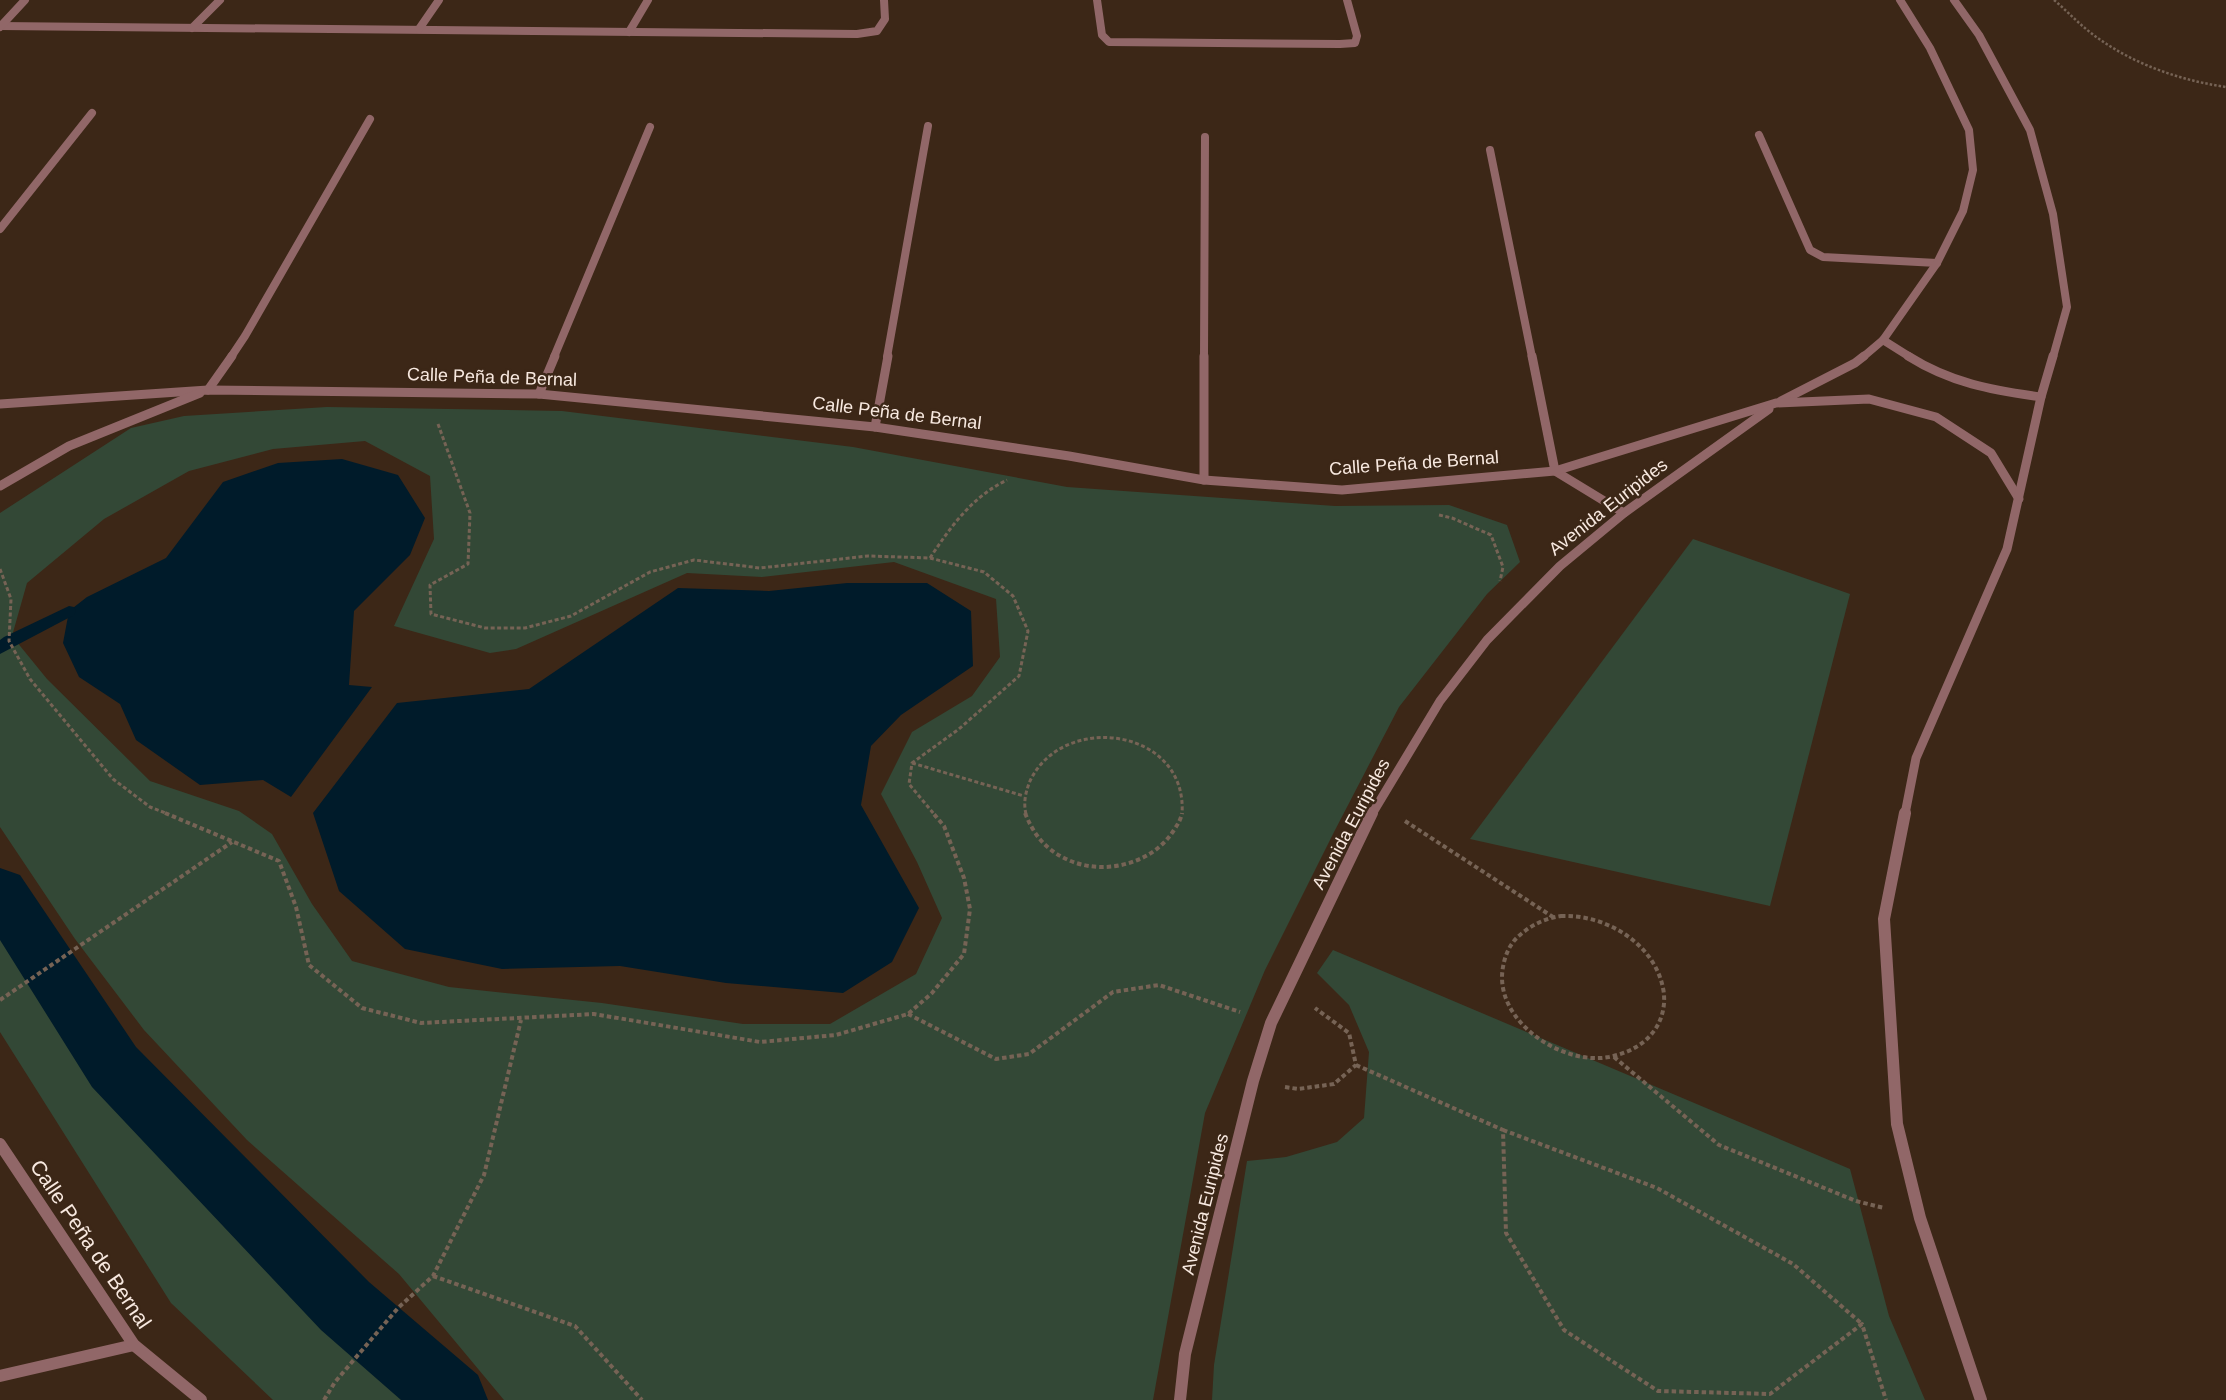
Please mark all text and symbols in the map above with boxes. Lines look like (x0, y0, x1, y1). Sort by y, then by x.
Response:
street label: Calle Peña de Bernal (407, 364, 577, 390)
street label: Calle Peña de Bernal (811, 393, 983, 433)
street label: Calle Peña de Bernal (1328, 447, 1500, 479)
street label: Avenida Euripides (1545, 455, 1671, 559)
street label: Avenida Euripides (1308, 755, 1394, 893)
street label: Avenida Euripides (1178, 1131, 1232, 1277)
street label: Calle Peña de Bernal (26, 1155, 156, 1333)

